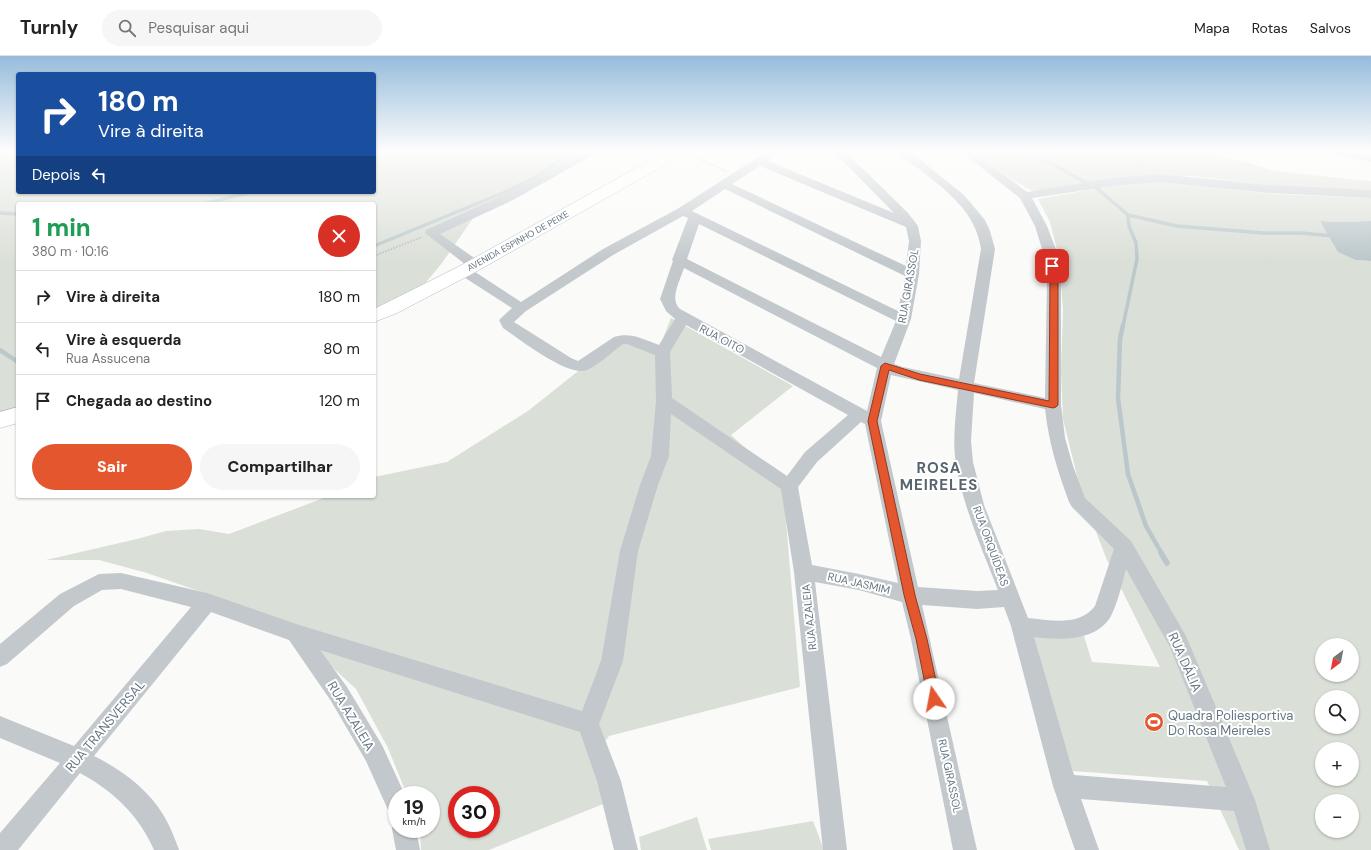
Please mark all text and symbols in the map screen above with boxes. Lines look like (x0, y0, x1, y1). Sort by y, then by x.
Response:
search box (102, 10, 382, 46)
text: Turnly (20, 15, 78, 40)
icon: search (116, 17, 138, 39)
text: Pesquisar aqui (148, 18, 249, 38)
text: Mapa (1194, 19, 1230, 37)
text: Rotas (1252, 19, 1288, 37)
text: Salvos (1310, 19, 1351, 37)
text: 180 m (98, 83, 179, 120)
icon: right (32, 88, 84, 140)
text: Vire à direita (98, 119, 204, 143)
icon: left (88, 164, 110, 186)
text: Depois (32, 165, 80, 185)
street label: AVENIDA ESPINHO DE PEIXE (465, 208, 571, 274)
text: 1 min (32, 212, 91, 243)
button: close (318, 215, 360, 257)
text: 380 m · 10:16 (32, 243, 109, 260)
street label: RUA GIRASSOL (895, 247, 921, 324)
pin (1035, 249, 1069, 283)
icon: arrive (1041, 255, 1063, 277)
icon: right (32, 286, 54, 308)
text: Vire à direita (66, 287, 160, 307)
text: 180 m (319, 287, 360, 307)
street label: RUA OITO (697, 321, 747, 357)
text: Vire à esquerda (66, 330, 181, 350)
icon: left (32, 338, 54, 360)
text: 80 m (323, 339, 360, 359)
text: Rua Assucena (66, 350, 150, 367)
icon: arrive (32, 390, 54, 412)
text: Chegada ao destino (66, 391, 212, 411)
text: 120 m (319, 391, 360, 411)
button: Sair (32, 444, 192, 490)
button: Compartilhar (200, 444, 360, 490)
district label: ROSA MEIRELES (900, 458, 978, 495)
street label: RUA ORQUÍDEAS (970, 504, 1012, 588)
street label: RUA JASMIM (826, 569, 892, 597)
street label: RUA AZALEIA (799, 583, 819, 651)
street label: RUA DÁLIA (1164, 629, 1207, 695)
north arrow (1315, 638, 1359, 682)
map controls (1315, 638, 1359, 838)
street label: RUA TRANSVERSAL (62, 677, 148, 775)
street label: RUA AZALEIA (324, 678, 379, 754)
position arrow (913, 678, 955, 720)
button: search (1315, 690, 1359, 734)
place label: Quadra Poliesportiva Do Rosa Meireles (1168, 707, 1293, 739)
sports icon: Quadra Poliesportiva Do Rosa Meireles (1143, 711, 1165, 733)
street label: RUA GIRASSOL (935, 738, 965, 815)
button: + (1315, 742, 1359, 786)
speed limit sign: 30 (448, 786, 500, 838)
text: 19 (404, 794, 424, 820)
button: − (1315, 794, 1359, 838)
text: km/h (402, 815, 426, 828)

